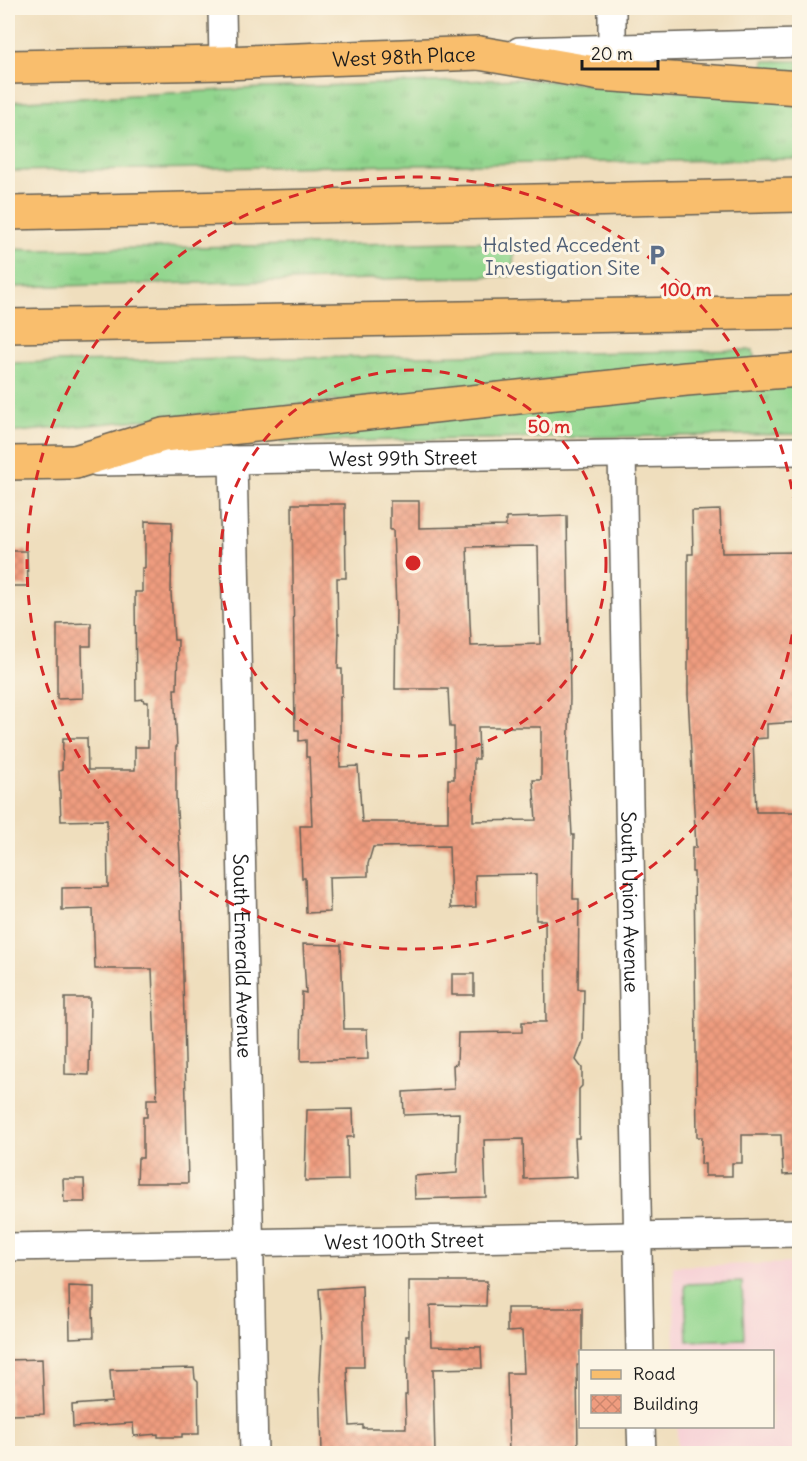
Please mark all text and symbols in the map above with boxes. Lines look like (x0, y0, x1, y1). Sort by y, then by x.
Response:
scale bar (582, 33, 658, 71)
street label: West 98th Place (332, 41, 476, 71)
text: 20 m (591, 42, 633, 65)
place label: Halsted Accedent Investigation Site (483, 232, 640, 280)
parking icon: Halsted Accedent Investigation Site (645, 243, 669, 267)
text: 100 m (661, 278, 712, 301)
text: 50 m (528, 415, 570, 438)
street label: West 99th Street (329, 444, 478, 471)
centre of rings (403, 553, 423, 573)
street label: South Union Avenue (617, 811, 645, 993)
street label: South Emerald Avenue (229, 853, 258, 1058)
street label: West 100th Street (324, 1226, 484, 1254)
legend (579, 1350, 774, 1428)
text: Road (633, 1362, 676, 1385)
text: Building (633, 1392, 698, 1415)

